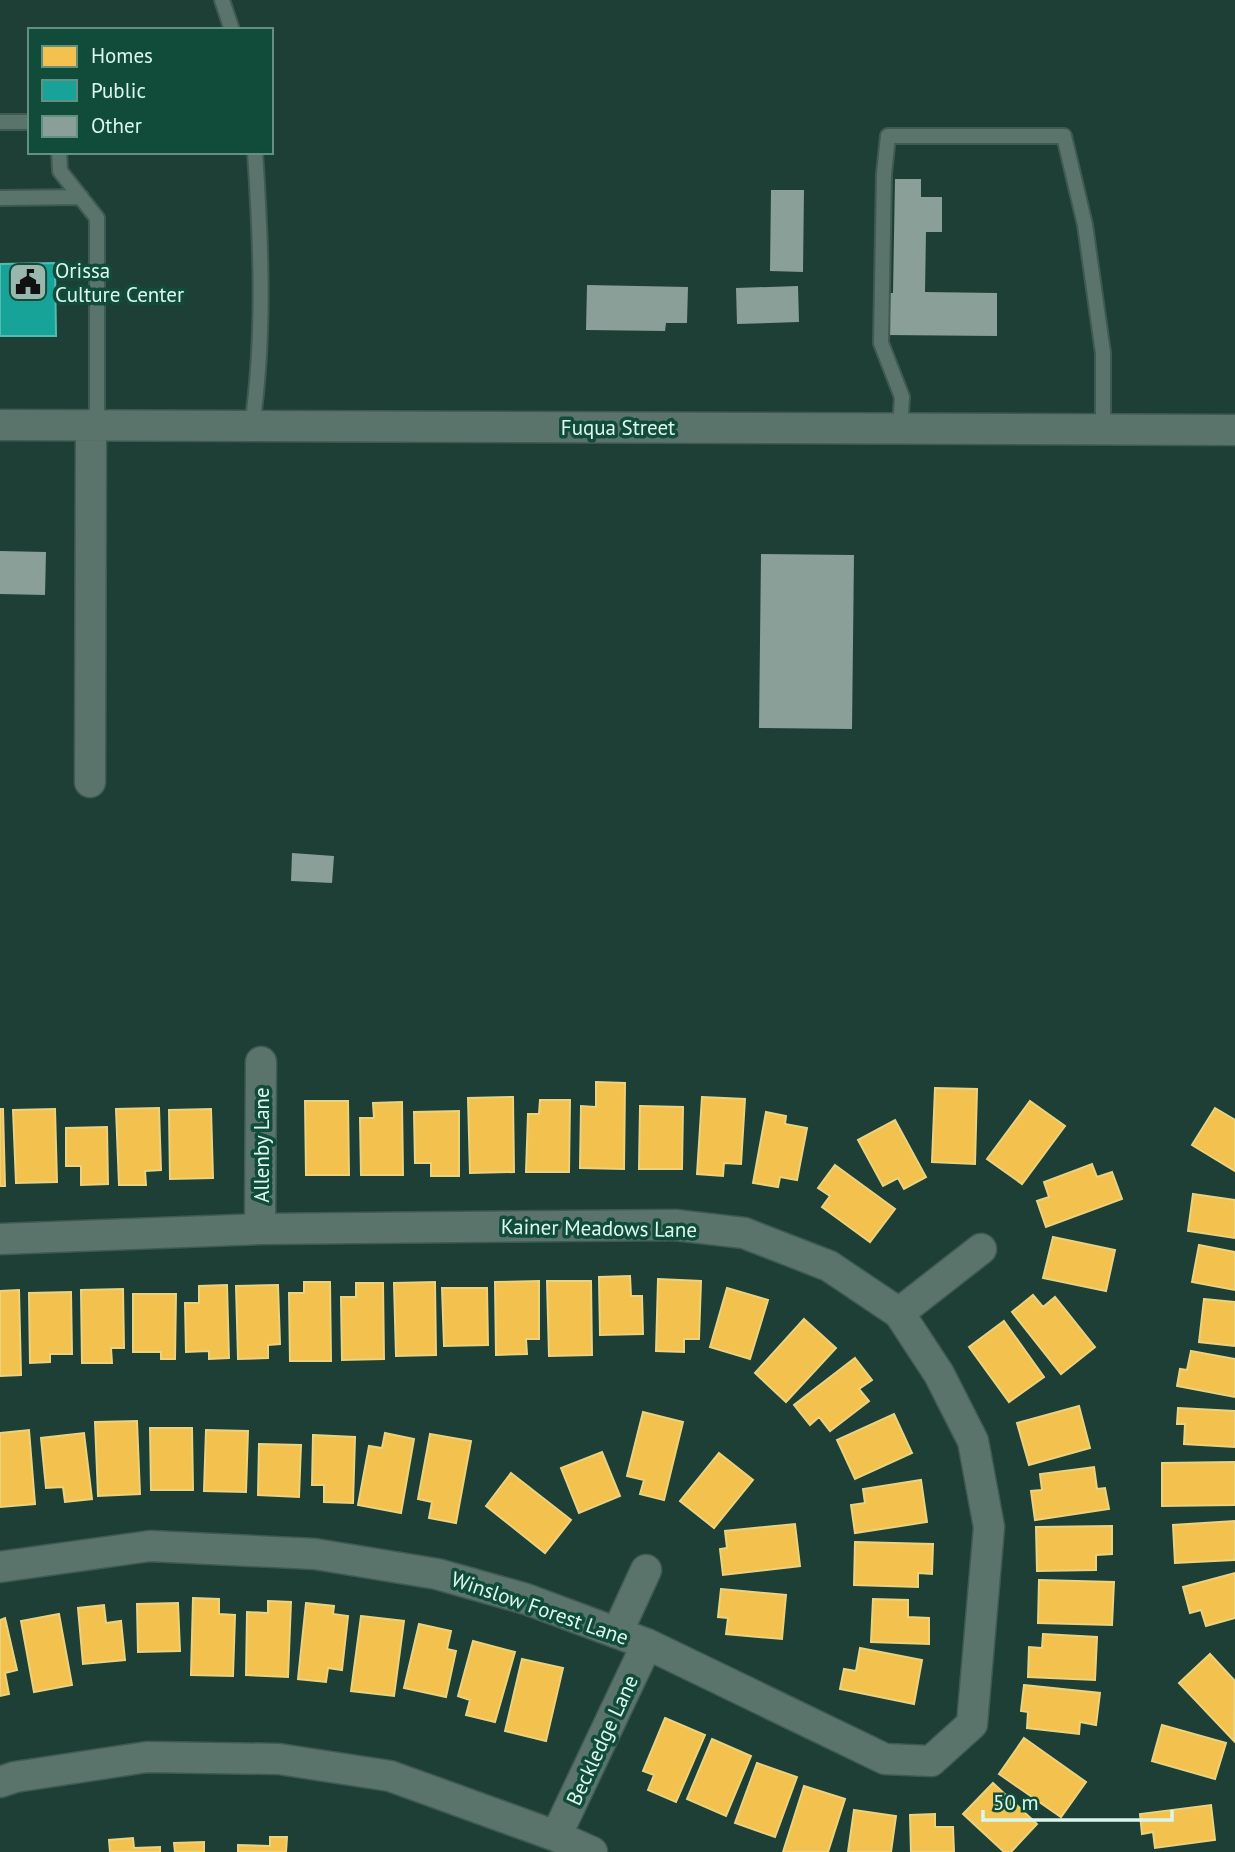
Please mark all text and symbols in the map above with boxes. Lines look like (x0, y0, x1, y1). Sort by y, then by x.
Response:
legend (28, 28, 273, 154)
text: Homes (91, 42, 153, 69)
text: Public (91, 77, 146, 104)
text: Other (91, 112, 142, 139)
place label: Orissa Culture Center (55, 257, 184, 308)
public building icon: Orissa Culture Center (7, 261, 49, 303)
street label: Fuqua Street (561, 414, 675, 441)
street label: Allenby Lane (248, 1087, 275, 1203)
street label: Kainer Meadows Lane (501, 1213, 697, 1243)
street label: Winslow Forest Lane (448, 1565, 632, 1651)
street label: Beckledge Lane (560, 1670, 644, 1810)
scale bar (983, 1778, 1172, 1822)
text: 50 m (993, 1789, 1039, 1816)

